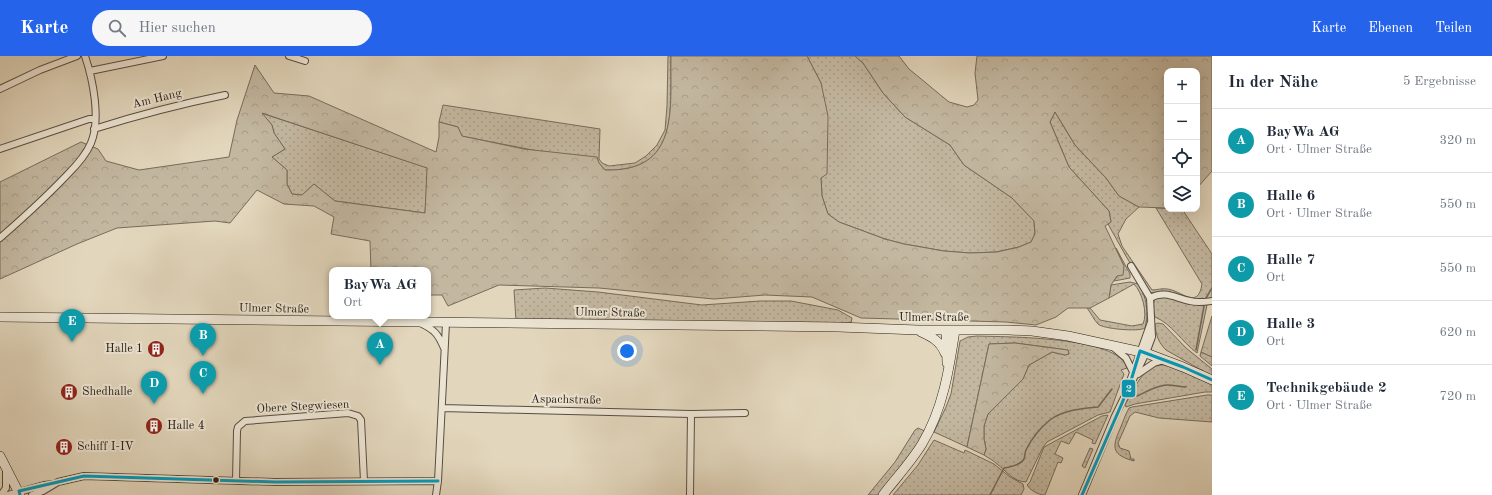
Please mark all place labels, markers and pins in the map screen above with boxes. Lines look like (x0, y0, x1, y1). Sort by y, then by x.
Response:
pin: E (59, 309, 85, 342)
pin: B (190, 323, 216, 356)
pin: A (367, 332, 393, 365)
building icon: Halle 1 (146, 339, 166, 359)
place label: Halle 1 (105, 343, 143, 355)
pin: C (190, 361, 216, 394)
pin: D (141, 371, 167, 404)
building icon: Shedhalle (59, 382, 79, 402)
place label: Shedhalle (82, 386, 133, 398)
building icon: Halle 4 (144, 416, 164, 436)
place label: Halle 4 (167, 420, 205, 432)
building icon: Schiff I-IV (54, 437, 74, 457)
place label: Schiff I-IV (77, 441, 134, 453)
unlabelled marker (211, 475, 221, 485)

